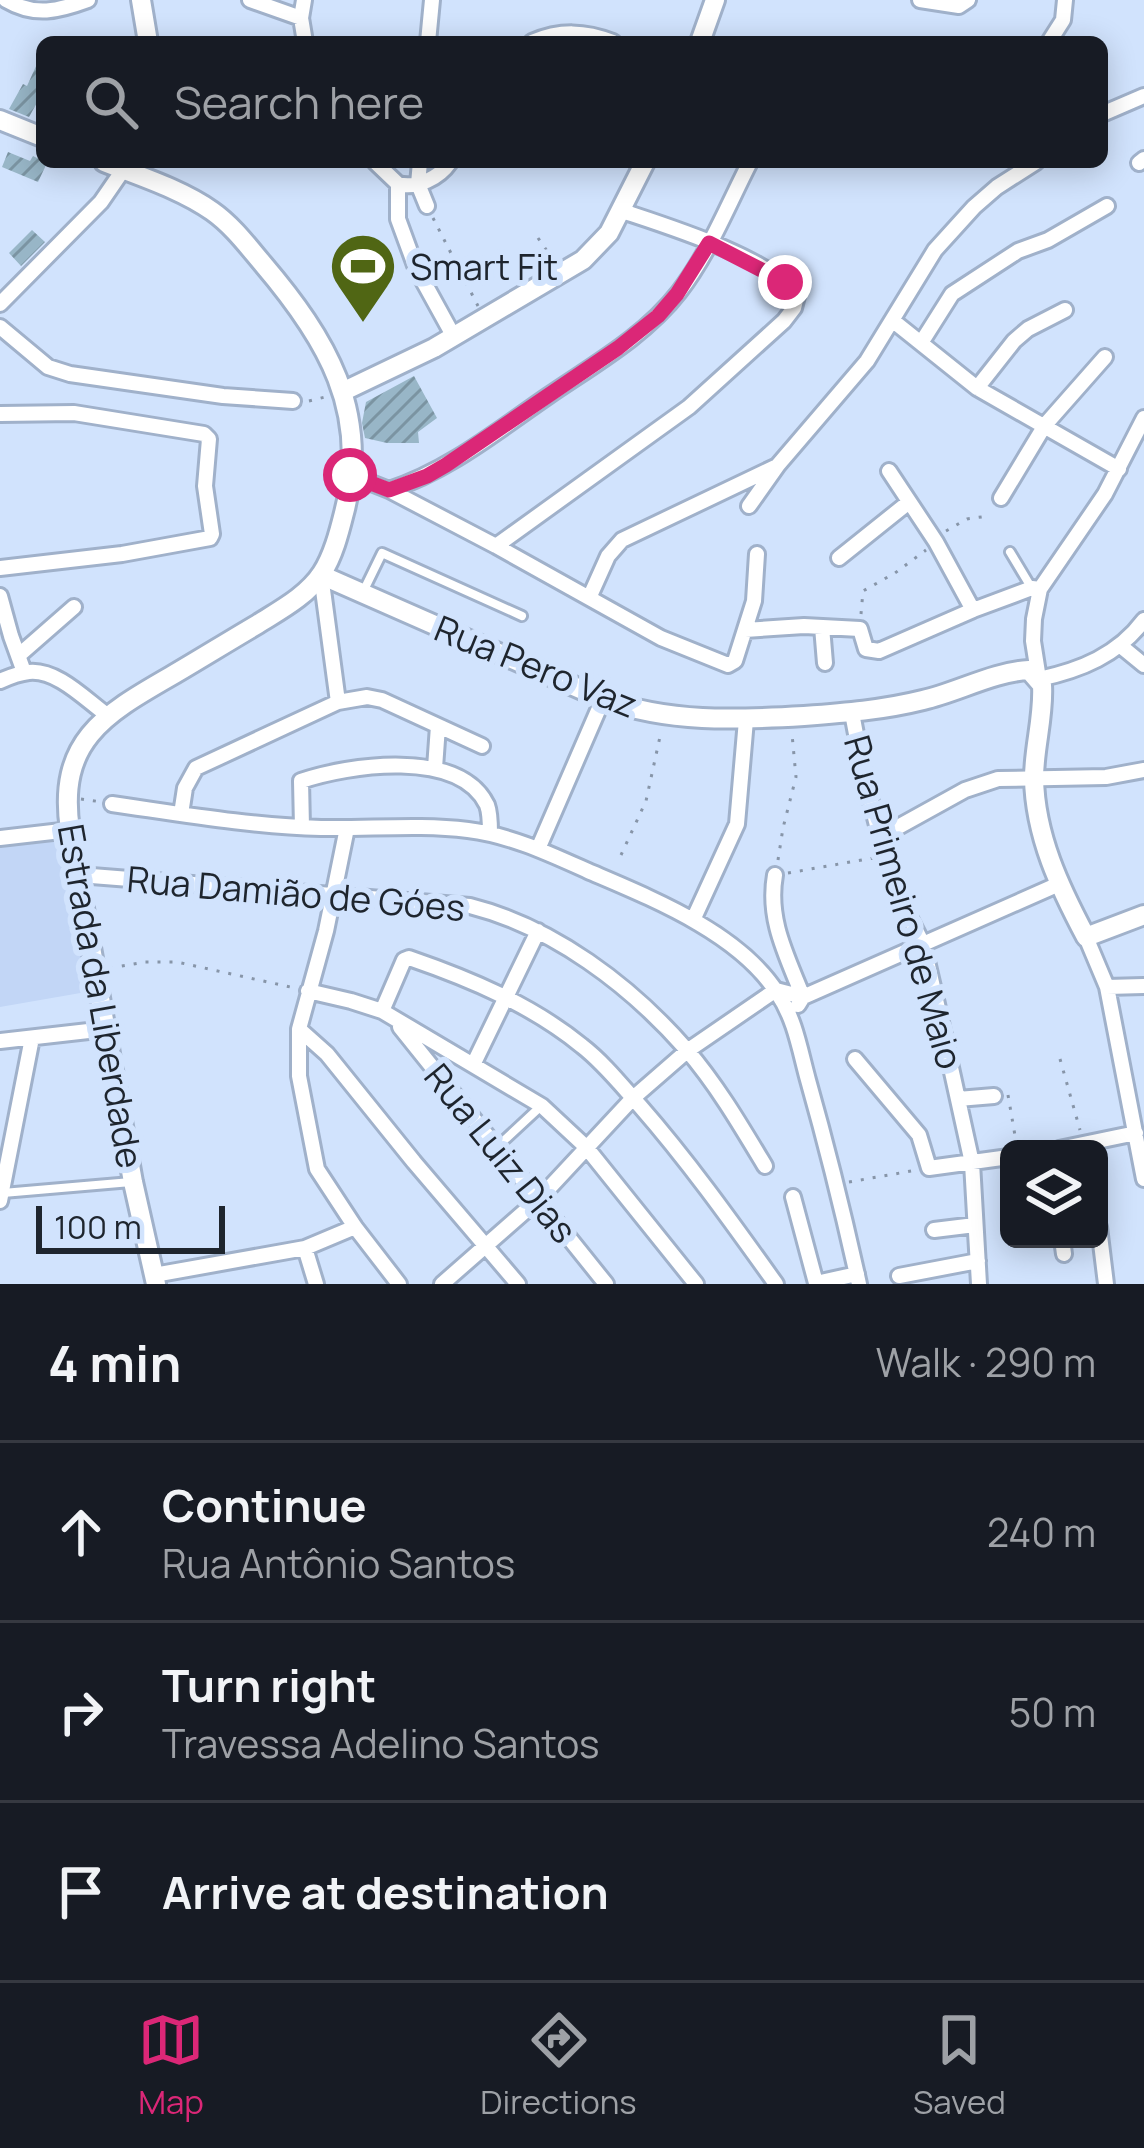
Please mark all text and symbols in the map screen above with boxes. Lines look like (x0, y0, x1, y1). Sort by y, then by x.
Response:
search box (36, 36, 1108, 168)
icon: search (78, 69, 144, 135)
text: Search here (174, 71, 424, 133)
sports icon: Smart Fit (328, 231, 398, 325)
place label: Smart Fit (410, 242, 558, 291)
route end (758, 255, 812, 309)
route start (323, 448, 377, 502)
street label: Rua Pero Vaz (428, 603, 644, 729)
street label: Rua Primeiro de Maio (833, 729, 975, 1075)
street label: Estrada da Liberdade (47, 820, 155, 1172)
street label: Rua Damião de Góes (125, 854, 467, 932)
street label: Rua Luiz Dias (414, 1053, 588, 1253)
map controls (1000, 1140, 1108, 1248)
button: layers (1000, 1140, 1108, 1248)
scale bar (36, 1200, 225, 1253)
text: 100 m (54, 1204, 142, 1249)
text: 4 min (48, 1328, 181, 1397)
text: Walk · 290 m (876, 1335, 1096, 1389)
text: Continue (162, 1474, 367, 1536)
icon: ahead (48, 1499, 114, 1565)
text: 240 m (987, 1505, 1096, 1559)
text: Rua Antônio Santos (162, 1536, 515, 1590)
text: Turn right (162, 1654, 376, 1716)
icon: right (48, 1679, 114, 1745)
text: 50 m (1009, 1685, 1096, 1739)
text: Travessa Adelino Santos (162, 1716, 600, 1770)
icon: arrive (48, 1859, 114, 1925)
text: Arrive at destination (162, 1861, 609, 1923)
tab: Map (138, 2007, 204, 2124)
tab: Directions (480, 2007, 637, 2124)
tab: Saved (913, 2007, 1006, 2124)

